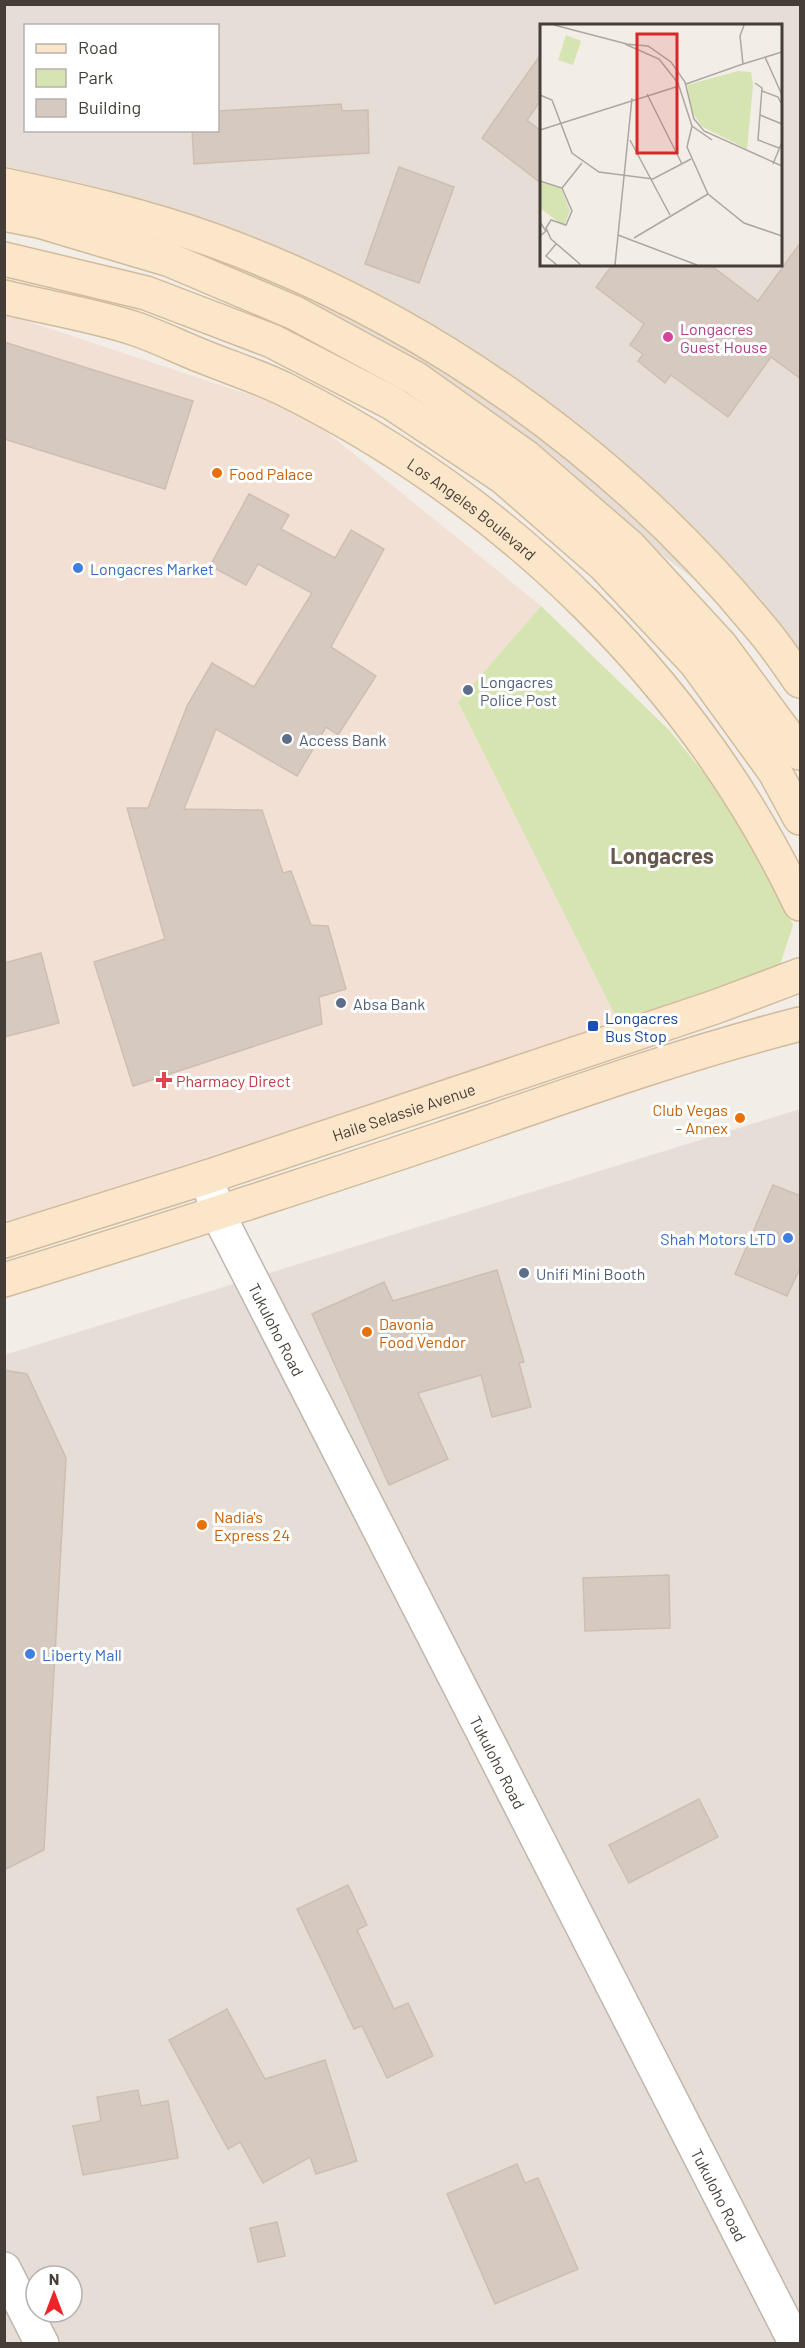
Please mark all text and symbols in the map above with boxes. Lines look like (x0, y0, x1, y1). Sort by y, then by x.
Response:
legend (24, 24, 219, 132)
inset map (540, 24, 781, 266)
text: Road (78, 36, 118, 58)
text: Park (78, 66, 113, 88)
text: Building (78, 96, 141, 118)
place label: Longacres Guest House (680, 319, 767, 356)
marker: Longacres Guest House (661, 330, 675, 344)
street label: Los Angeles Boulevard (404, 453, 540, 563)
place label: Food Palace (229, 464, 313, 483)
marker: Food Palace (210, 466, 224, 480)
place label: Longacres Market (90, 559, 214, 578)
marker: Longacres Market (71, 561, 85, 575)
place label: Longacres Police Post (480, 672, 557, 709)
marker: Longacres Police Post (461, 683, 475, 697)
place label: Access Bank (299, 730, 387, 749)
marker: Access Bank (280, 732, 294, 746)
district label: Longacres (610, 842, 714, 868)
place label: Absa Bank (353, 994, 425, 1013)
marker: Absa Bank (334, 996, 348, 1010)
place label: Longacres Bus Stop (605, 1008, 678, 1045)
marker: Longacres Bus Stop (586, 1019, 600, 1033)
place label: Pharmacy Direct (176, 1071, 291, 1090)
marker: Pharmacy Direct (157, 1073, 171, 1087)
street label: Haile Selassie Avenue (329, 1078, 477, 1144)
place label: Club Vegas - Annex (652, 1100, 728, 1137)
marker: Club Vegas - Annex (733, 1111, 747, 1125)
place label: Shah Motors LTD (660, 1229, 776, 1248)
marker: Shah Motors LTD (781, 1231, 795, 1245)
place label: Unifi Mini Booth (536, 1264, 645, 1283)
marker: Unifi Mini Booth (517, 1266, 531, 1280)
street label: Tukuloho Road (245, 1280, 309, 1379)
place label: Davonia Food Vendor (379, 1314, 466, 1351)
marker: Davonia Food Vendor (360, 1325, 374, 1339)
place label: Nadia's Express 24 (214, 1507, 290, 1544)
marker: Nadia's Express 24 (195, 1518, 209, 1532)
place label: Liberty Mall (42, 1645, 122, 1664)
marker: Liberty Mall (23, 1647, 37, 1661)
street label: Tukuloho Road (467, 1712, 530, 1812)
street label: Tukuloho Road (688, 2145, 751, 2244)
north arrow (24, 2264, 84, 2324)
text: N (49, 2269, 59, 2288)

